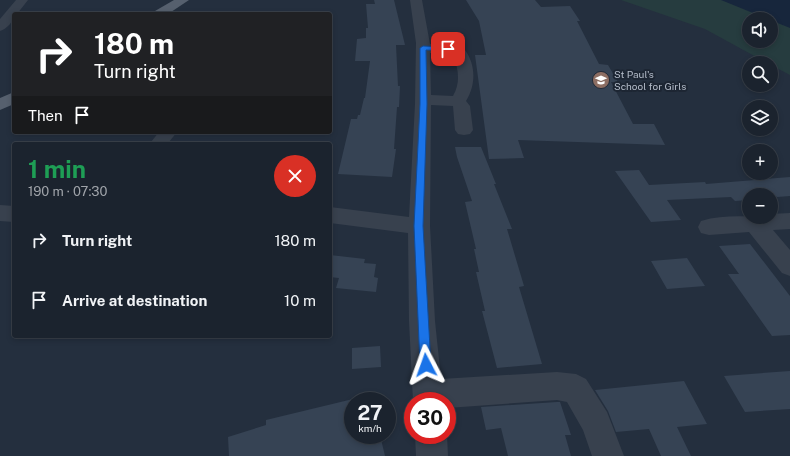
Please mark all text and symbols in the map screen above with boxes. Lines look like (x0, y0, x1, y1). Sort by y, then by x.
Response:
map controls (742, 12, 778, 224)
button: sound (742, 12, 778, 48)
text: 180 m (94, 27, 174, 60)
icon: right (28, 28, 80, 80)
pin (431, 32, 465, 66)
icon: arrive (437, 38, 459, 60)
button: search (742, 56, 778, 92)
text: Turn right (94, 61, 176, 82)
place label: St Paul's School for Girls (614, 68, 686, 92)
school or university icon: St Paul's School for Girls (591, 70, 611, 90)
button: layers (742, 100, 778, 136)
icon: arrive (71, 104, 93, 126)
text: Then (28, 107, 63, 124)
button: + (742, 144, 778, 180)
text: 1 min (28, 155, 86, 183)
button: close (274, 155, 316, 197)
text: 190 m · 07:30 (28, 184, 107, 199)
button: − (742, 188, 778, 224)
icon: right (28, 229, 50, 251)
text: Turn right (62, 232, 132, 249)
text: 180 m (274, 232, 316, 249)
icon: arrive (28, 289, 50, 311)
text: Arrive at destination (62, 292, 207, 309)
text: 10 m (284, 292, 316, 309)
position arrow (405, 344, 447, 386)
speed limit sign: 30 (404, 392, 456, 444)
text: 27 (357, 401, 383, 425)
text: km/h (358, 422, 382, 434)

